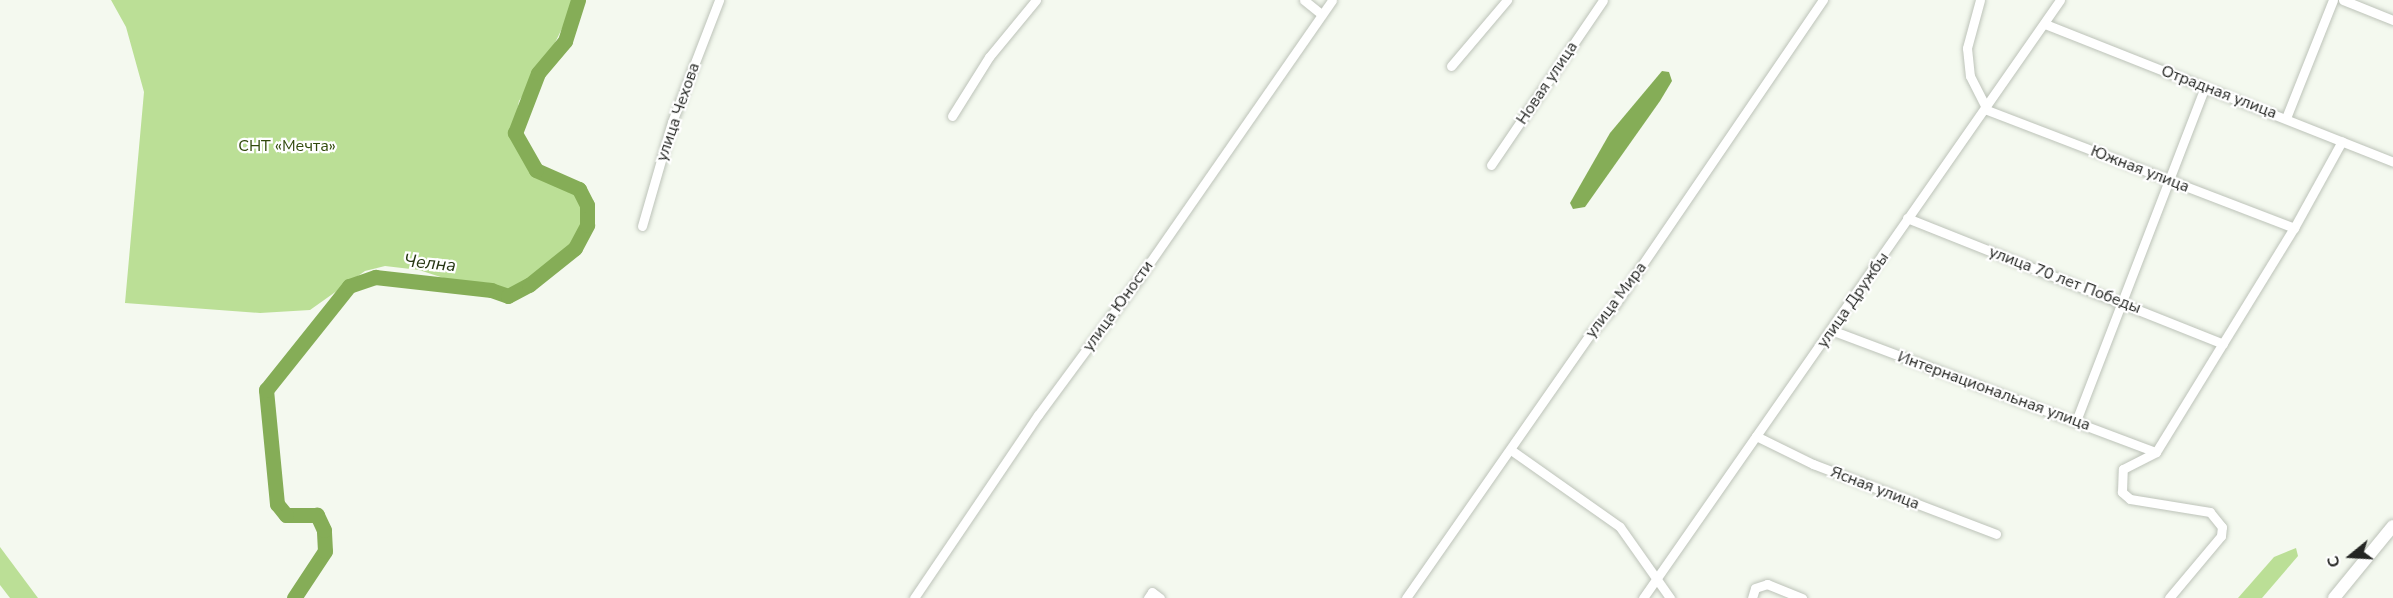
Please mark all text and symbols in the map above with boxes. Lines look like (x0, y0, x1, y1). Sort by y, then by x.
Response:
street label: Новая улица (1512, 38, 1582, 128)
street label: улица Чехова (652, 60, 704, 164)
street label: Отрадная улица (2158, 61, 2280, 123)
park label: СНТ «Мечта» (238, 136, 336, 156)
street label: Южная улица (2088, 141, 2192, 197)
street label: улица 70 лет Победы (1986, 242, 2144, 318)
street label: улица Дружбы (1813, 249, 1893, 351)
water label: Челна (403, 250, 457, 276)
street label: улица Юности (1079, 257, 1157, 355)
street label: улица Мира (1581, 258, 1651, 342)
street label: Интернациональная улица (1895, 347, 2093, 435)
street label: Ясная улица (1828, 462, 1922, 514)
north arrow (2321, 526, 2381, 586)
text: С (2322, 553, 2346, 570)

